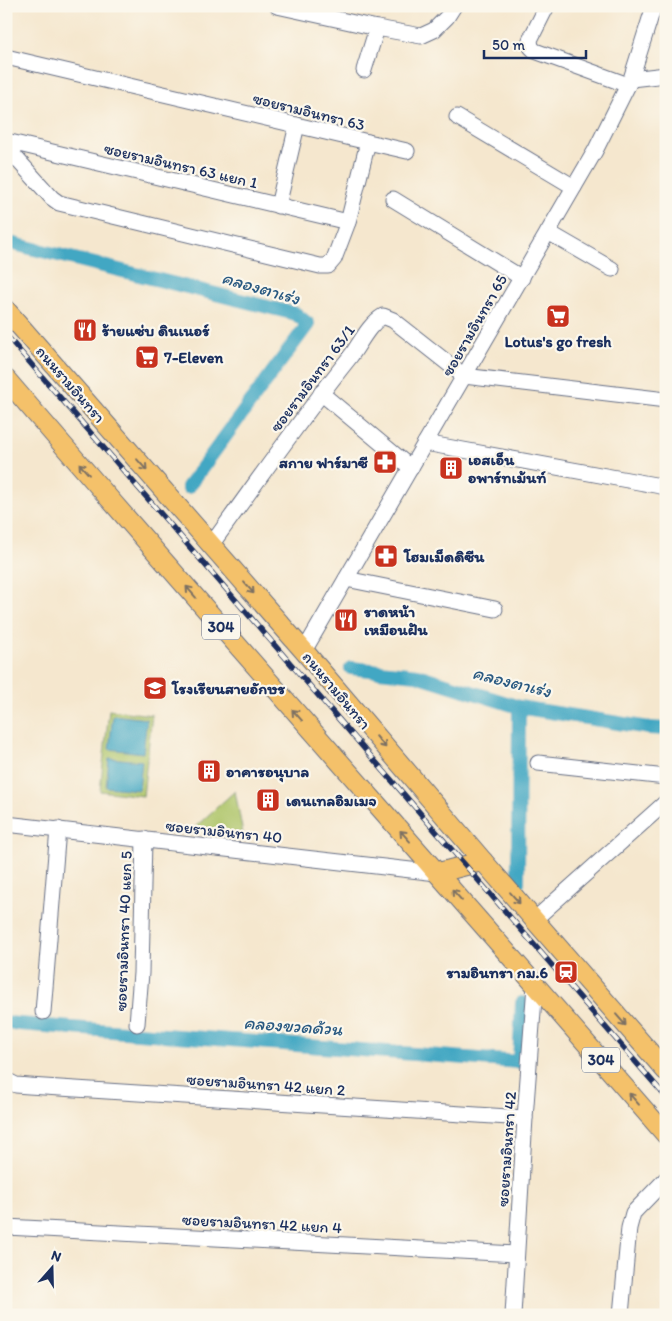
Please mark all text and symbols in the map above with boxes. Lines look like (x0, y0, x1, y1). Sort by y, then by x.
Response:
scale bar (484, 28, 587, 60)
text: 50 m (492, 36, 525, 54)
street label: ซอยรามอินทรา 63 (251, 88, 367, 135)
street label: ซอยรามอินทรา 63 แยก 1 (102, 139, 260, 193)
water label: คลองตาเร่ง (219, 266, 304, 310)
street label: ซอยรามอินทรา 65 (438, 271, 511, 380)
supermarket icon: Lotus's go fresh (545, 303, 571, 329)
restaurant icon: ร้ายแซ่บ ดินเนอร์ (72, 317, 98, 343)
place label: ร้ายแซ่บ ดินเนอร์ (102, 321, 210, 340)
street label: ซอยรามอินทรา 63/1 (266, 321, 359, 435)
place label: Lotus's go fresh (504, 332, 612, 352)
street label: ถนนรามอินทรา (32, 342, 109, 427)
supermarket icon: 7-Eleven (134, 344, 160, 370)
place label: 7-Eleven (163, 348, 224, 367)
pharmacy icon: สกาย ฟาร์มาซี (372, 449, 398, 475)
place label: เอสเอ็น อพาร์ทเม้นท์ (468, 450, 546, 487)
place label: สกาย ฟาร์มาซี (279, 453, 368, 472)
building icon: เอสเอ็น อพาร์ทเม้นท์ (438, 455, 464, 481)
one-way arrow (136, 459, 148, 472)
one-way arrow (78, 463, 90, 476)
pharmacy icon: โฮมเม็ดดิซีน (373, 543, 399, 569)
place label: โฮมเม็ดดิซีน (403, 547, 485, 566)
one-way arrow (243, 581, 255, 594)
one-way arrow (185, 586, 196, 599)
place label: ราดหน้า เหมือนฝัน (364, 602, 429, 639)
restaurant icon: ราดหน้า เหมือนฝัน (333, 607, 359, 633)
road number: 304 (202, 614, 240, 640)
street label: ถนนรามอินทรา (299, 647, 375, 733)
water label: คลองตาเร่ง (470, 662, 555, 703)
school or university icon: โรงเรียนสายอักษร (142, 675, 168, 701)
place label: โรงเรียนสายอักษร (171, 679, 286, 698)
one-way arrow (292, 708, 303, 721)
one-way arrow (376, 735, 387, 748)
building icon: อาคารอนุบาล (196, 758, 222, 784)
place label: อาคารอนุบาล (226, 762, 309, 783)
building icon: เดนเทลอิมเมจ (255, 787, 281, 813)
place label: เดนเทลอิมเมจ (286, 791, 377, 810)
street label: ซอยรามอินทรา 40 (165, 816, 283, 847)
one-way arrow (399, 830, 411, 843)
street label: ซอยรามอินทรา 40 แยก 5 (111, 851, 136, 1011)
one-way arrow (451, 889, 463, 902)
one-way arrow (509, 891, 521, 904)
station icon: รามอินทรา กม.6 (553, 959, 579, 985)
place label: รามอินทรา กม.6 (447, 963, 549, 982)
water label: คลองขวดด้วน (243, 1012, 344, 1040)
one-way arrow (616, 1014, 627, 1027)
road number: 304 (582, 1048, 620, 1072)
street label: ซอยรามอินทรา 42 แยก 2 (186, 1069, 346, 1100)
street label: ซอยรามอินทรา 42 (493, 1090, 520, 1207)
one-way arrow (628, 1092, 640, 1105)
street label: ซอยรามอินทรา 42 แยก 4 (182, 1210, 343, 1237)
north arrow (28, 1244, 78, 1294)
text: N (49, 1247, 64, 1266)

